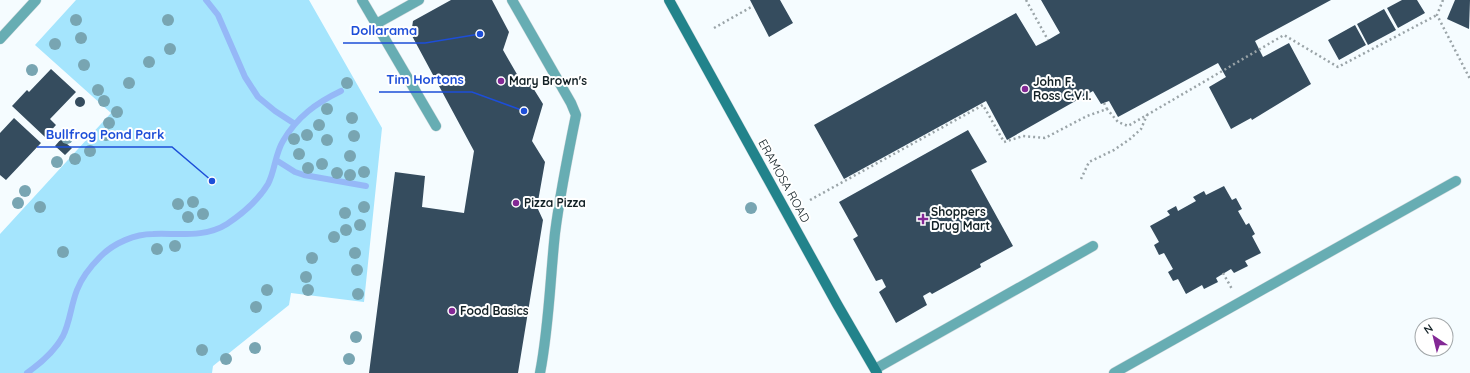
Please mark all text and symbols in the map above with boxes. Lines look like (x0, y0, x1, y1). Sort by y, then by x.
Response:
callout: Dollarama (343, 18, 425, 43)
text: Dollarama (351, 22, 417, 38)
callout: Tim Hortons (379, 67, 472, 92)
text: Tim Hortons (386, 71, 464, 87)
place label: Mary Brown's (509, 73, 587, 88)
place label: John F. Ross C.V.I. (1033, 74, 1092, 103)
marker: Mary Brown's (496, 76, 506, 86)
marker: John F. Ross C.V.I. (1020, 84, 1030, 94)
callout: Bullfrog Pond Park (37, 122, 172, 147)
text: Bullfrog Pond Park (46, 126, 164, 142)
street label: ERAMOSA ROAD (755, 136, 814, 225)
place label: Pizza Pizza (524, 195, 586, 210)
marker: Pizza Pizza (511, 198, 521, 208)
place label: Shoppers Drug Mart (931, 204, 990, 233)
marker: Shoppers Drug Mart (918, 214, 928, 224)
place label: Food Basics (460, 303, 529, 318)
marker: Food Basics (447, 306, 457, 316)
north arrow (1414, 317, 1454, 357)
text: N (1421, 321, 1436, 337)

